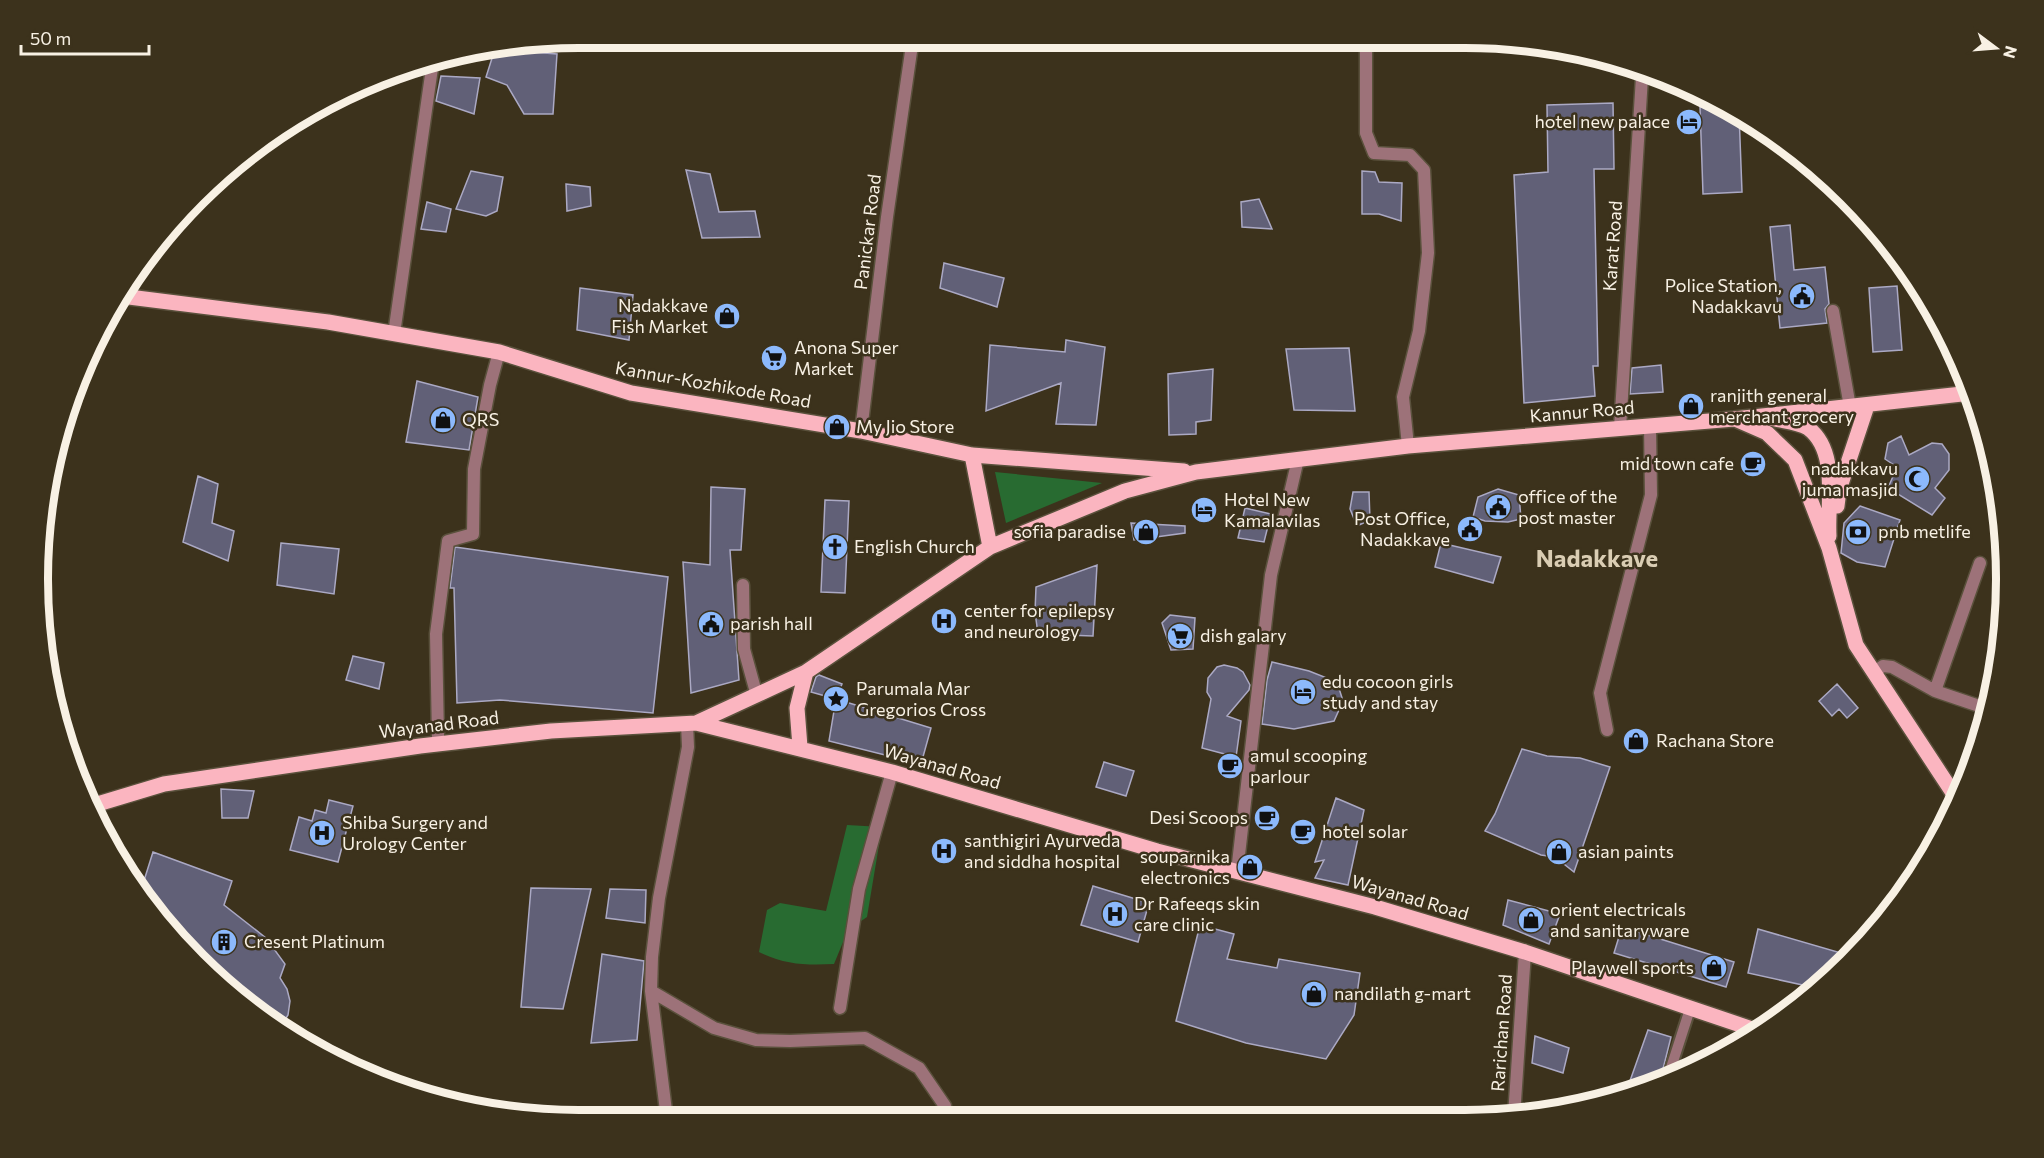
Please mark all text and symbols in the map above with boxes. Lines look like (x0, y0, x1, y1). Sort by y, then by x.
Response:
scale bar (21, 18, 148, 56)
north arrow (1966, 18, 2026, 78)
text: 50 m (30, 27, 71, 49)
text: N (2000, 44, 2022, 61)
hotel icon: hotel new palace (1674, 107, 1704, 137)
place label: hotel new palace (1534, 110, 1670, 132)
street label: Panickar Road (849, 173, 885, 291)
street label: Karat Road (1598, 200, 1626, 292)
place label: Police Station, Nadakkavu (1665, 274, 1782, 317)
public building icon: Police Station, Nadakkavu (1787, 281, 1817, 311)
place label: Nadakkave Fish Market (611, 294, 708, 337)
shop icon: Nadakkave Fish Market (712, 301, 742, 331)
place label: Anona Super Market (794, 336, 899, 379)
supermarket icon: Anona Super Market (759, 343, 789, 373)
street label: Kannur-Kozhikode Road (614, 356, 813, 412)
place label: ranjith general merchant grocery (1710, 384, 1854, 427)
shop icon: ranjith general merchant grocery (1676, 391, 1706, 421)
street label: Kannur Road (1529, 395, 1635, 427)
shop icon: QRS (428, 405, 458, 435)
place label: QRS (462, 408, 499, 430)
shop icon: My Jio Store (822, 412, 852, 442)
place label: My Jio Store (856, 415, 954, 437)
cafe icon: mid town cafe (1738, 449, 1768, 479)
place label: mid town cafe (1619, 452, 1734, 474)
place label: nadakkavu juma masjid (1802, 457, 1898, 500)
mosque icon: nadakkavu juma masjid (1902, 464, 1932, 494)
place label: office of the post master (1518, 485, 1617, 528)
place label: Hotel New Kamalavilas (1224, 488, 1320, 531)
public building icon: office of the post master (1483, 492, 1513, 522)
hotel icon: Hotel New Kamalavilas (1189, 495, 1219, 525)
place label: Post Office, Nadakkave (1354, 507, 1450, 550)
public building icon: Post Office, Nadakkave (1455, 514, 1485, 544)
shop icon: sofia paradise (1131, 517, 1161, 547)
bank icon: pnb metlife (1843, 517, 1873, 547)
place label: sofia paradise (1013, 520, 1126, 542)
place label: pnb metlife (1878, 520, 1971, 542)
church icon: English Church (820, 532, 850, 562)
place label: English Church (854, 535, 975, 557)
district label: Nadakkave (1536, 543, 1658, 572)
place label: center for epilepsy and neurology (964, 599, 1115, 642)
hospital icon: center for epilepsy and neurology (929, 606, 959, 636)
public building icon: parish hall (696, 609, 726, 639)
place label: parish hall (730, 612, 813, 634)
supermarket icon: dish galary (1165, 621, 1195, 651)
place label: dish galary (1200, 624, 1287, 646)
place label: edu cocoon girls study and stay (1322, 670, 1454, 713)
place label: Parumala Mar Gregorios Cross (856, 677, 986, 720)
hotel icon: edu cocoon girls study and stay (1288, 677, 1318, 707)
place icon: Parumala Mar Gregorios Cross (821, 684, 851, 714)
street label: Wayanad Road (378, 706, 500, 742)
shop icon: Rachana Store (1621, 726, 1651, 756)
place label: Rachana Store (1656, 729, 1774, 751)
street label: Wayanad Road (881, 739, 1003, 793)
place label: amul scooping parlour (1250, 744, 1367, 787)
cafe icon: amul scooping parlour (1215, 751, 1245, 781)
cafe icon: Desi Scoops (1252, 803, 1282, 833)
place label: Desi Scoops (1149, 806, 1248, 828)
place label: Shiba Surgery and Urology Center (342, 811, 488, 854)
cafe icon: hotel solar (1288, 817, 1318, 847)
hospital icon: Shiba Surgery and Urology Center (307, 818, 337, 848)
place label: hotel solar (1322, 820, 1408, 842)
place label: santhigiri Ayurveda and siddha hospital (964, 829, 1120, 872)
hospital icon: santhigiri Ayurveda and siddha hospital (929, 836, 959, 866)
shop icon: asian paints (1544, 837, 1574, 867)
place label: asian paints (1578, 840, 1674, 862)
place label: souparnika electronics (1140, 845, 1230, 888)
shop icon: souparnika electronics (1235, 852, 1265, 882)
street label: Wayanad Road (1349, 870, 1471, 924)
place label: Dr Rafeeqs skin care clinic (1134, 892, 1260, 935)
place label: orient electricals and sanitaryware (1550, 898, 1689, 941)
hospital icon: Dr Rafeeqs skin care clinic (1100, 899, 1130, 929)
shop icon: orient electricals and sanitaryware (1516, 905, 1546, 935)
building icon: Cresent Platinum (209, 927, 239, 957)
place label: Cresent Platinum (244, 930, 385, 952)
shop icon: Playwell sports (1699, 953, 1729, 983)
place label: Playwell sports (1571, 956, 1694, 978)
street label: Rarichan Road (1486, 973, 1516, 1092)
shop icon: nandilath g-mart (1299, 979, 1329, 1009)
place label: nandilath g-mart (1334, 982, 1471, 1004)

